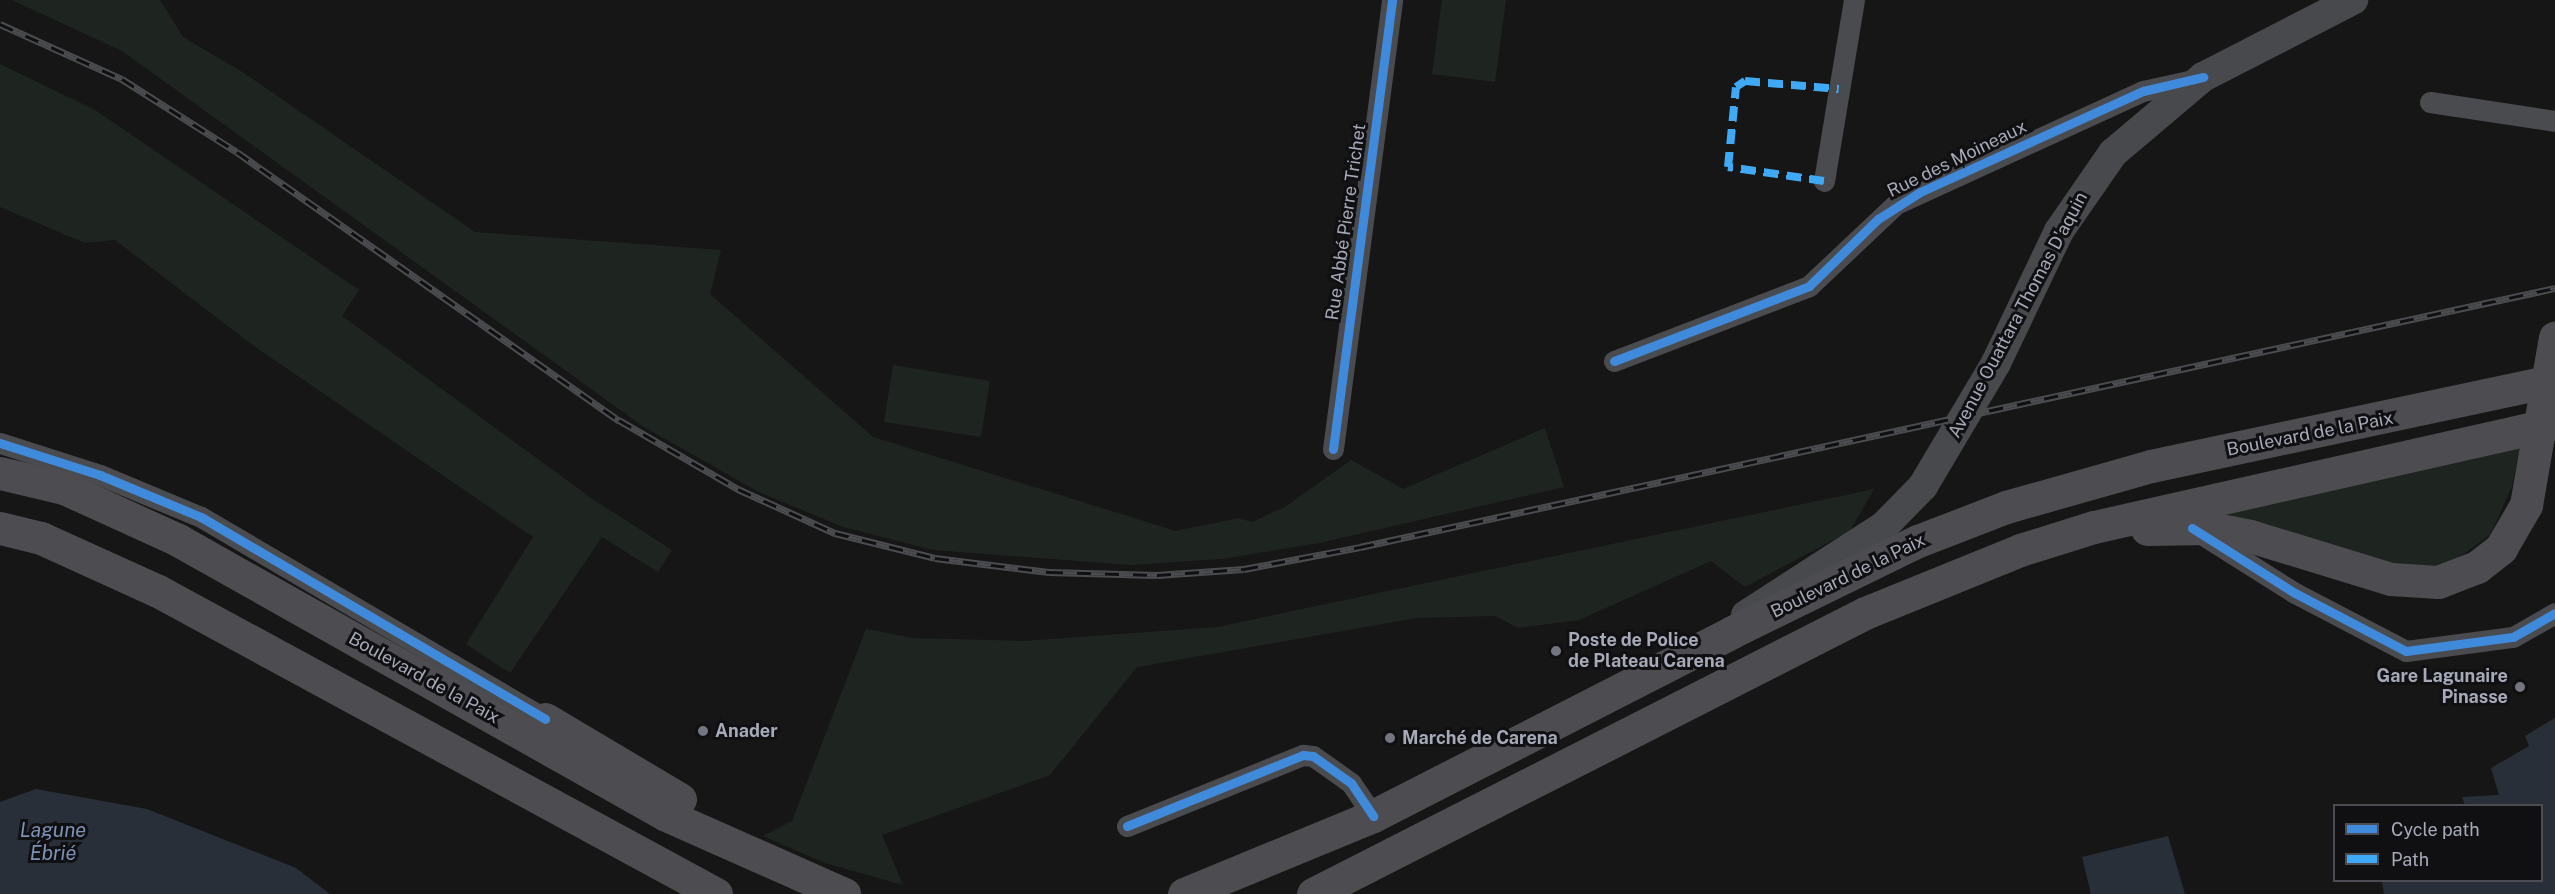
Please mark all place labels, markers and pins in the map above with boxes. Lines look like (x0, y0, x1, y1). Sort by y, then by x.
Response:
place label: Poste de Police de Plateau Carena (1568, 630, 1725, 672)
marker: Poste de Police de Plateau Carena (1549, 644, 1563, 658)
place label: Gare Lagunaire Pinasse (2377, 666, 2508, 708)
marker: Gare Lagunaire Pinasse (2513, 680, 2527, 694)
place label: Anader (715, 720, 778, 742)
marker: Anader (696, 724, 710, 738)
place label: Marché de Carena (1402, 727, 1558, 749)
marker: Marché de Carena (1383, 731, 1397, 745)

